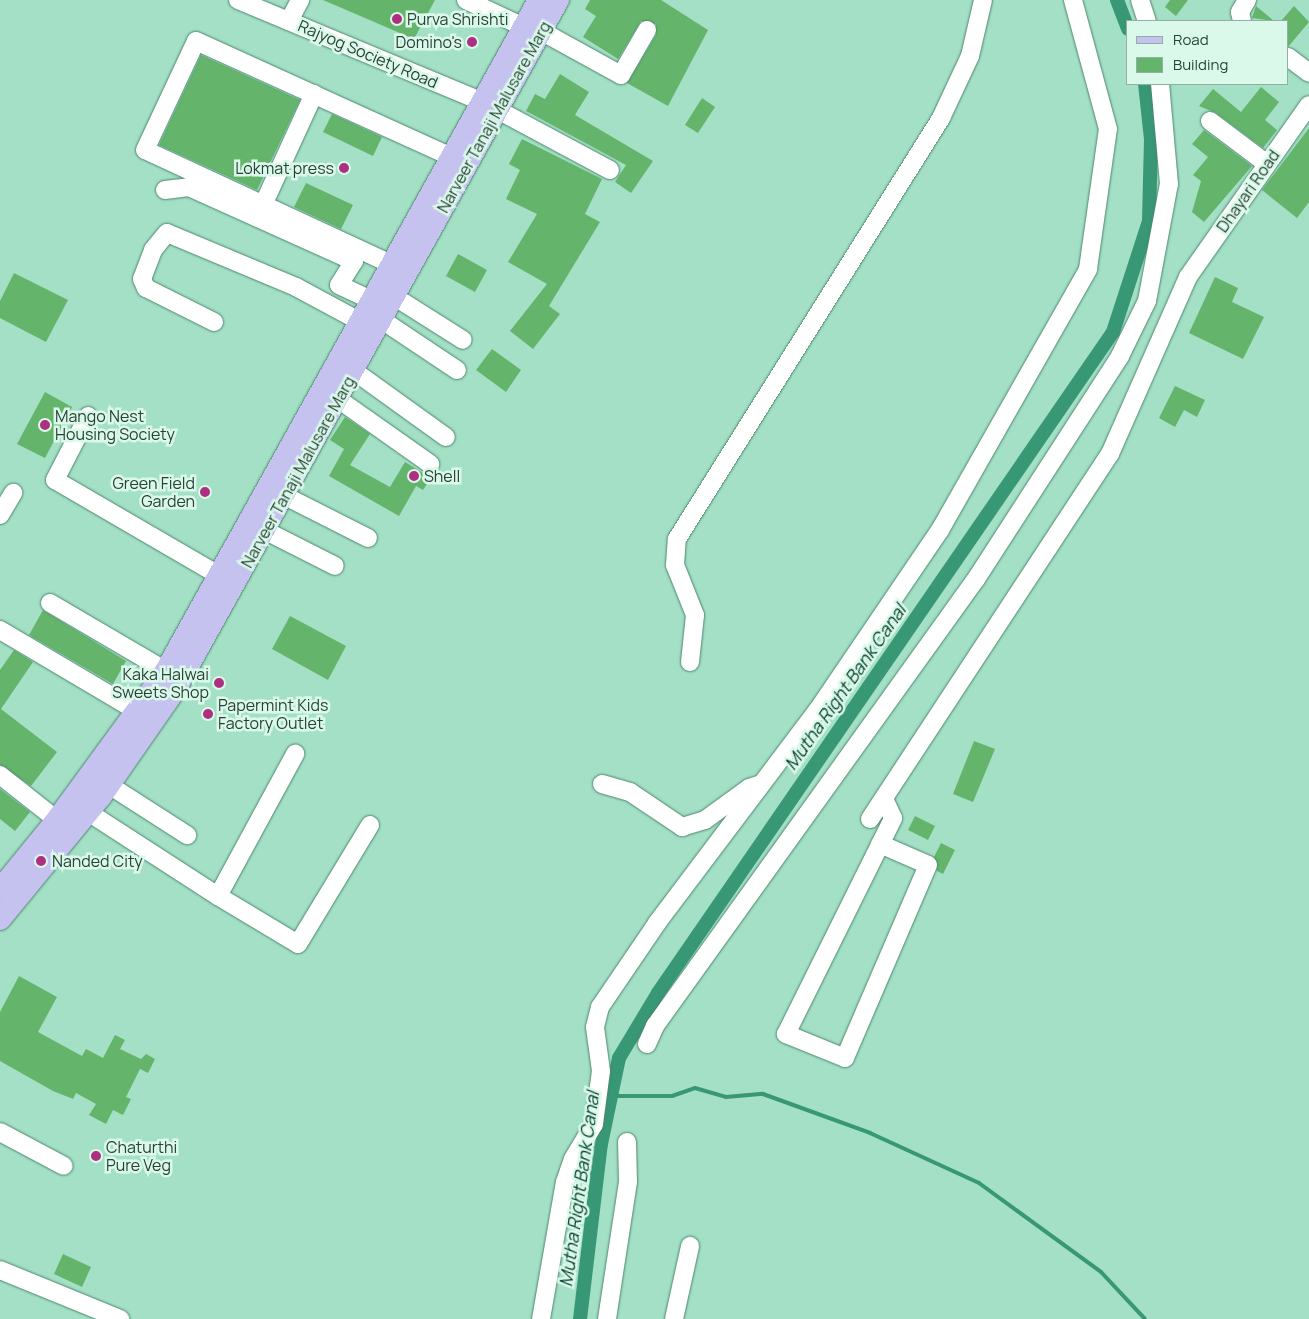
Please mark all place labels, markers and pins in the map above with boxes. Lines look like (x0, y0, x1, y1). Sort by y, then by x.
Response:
place label: Purva Shrishti (407, 9, 509, 29)
marker: Purva Shrishti (391, 13, 403, 25)
place label: Domino's (396, 32, 462, 52)
marker: Domino's (466, 36, 478, 48)
place label: Lokmat press (235, 158, 334, 178)
marker: Lokmat press (338, 162, 350, 174)
place label: Mango Nest Housing Society (55, 406, 175, 444)
marker: Mango Nest Housing Society (39, 419, 51, 431)
place label: Shell (424, 466, 460, 486)
marker: Shell (408, 470, 420, 482)
place label: Green Field Garden (113, 473, 195, 511)
marker: Green Field Garden (199, 486, 211, 498)
place label: Kaka Halwai Sweets Shop (112, 664, 209, 702)
marker: Kaka Halwai Sweets Shop (213, 677, 225, 689)
place label: Papermint Kids Factory Outlet (218, 695, 328, 733)
marker: Papermint Kids Factory Outlet (202, 708, 214, 720)
place label: Nanded City (52, 851, 143, 871)
marker: Nanded City (34, 854, 48, 868)
place label: Chaturthi Pure Veg (106, 1137, 177, 1175)
marker: Chaturthi Pure Veg (90, 1150, 102, 1162)

